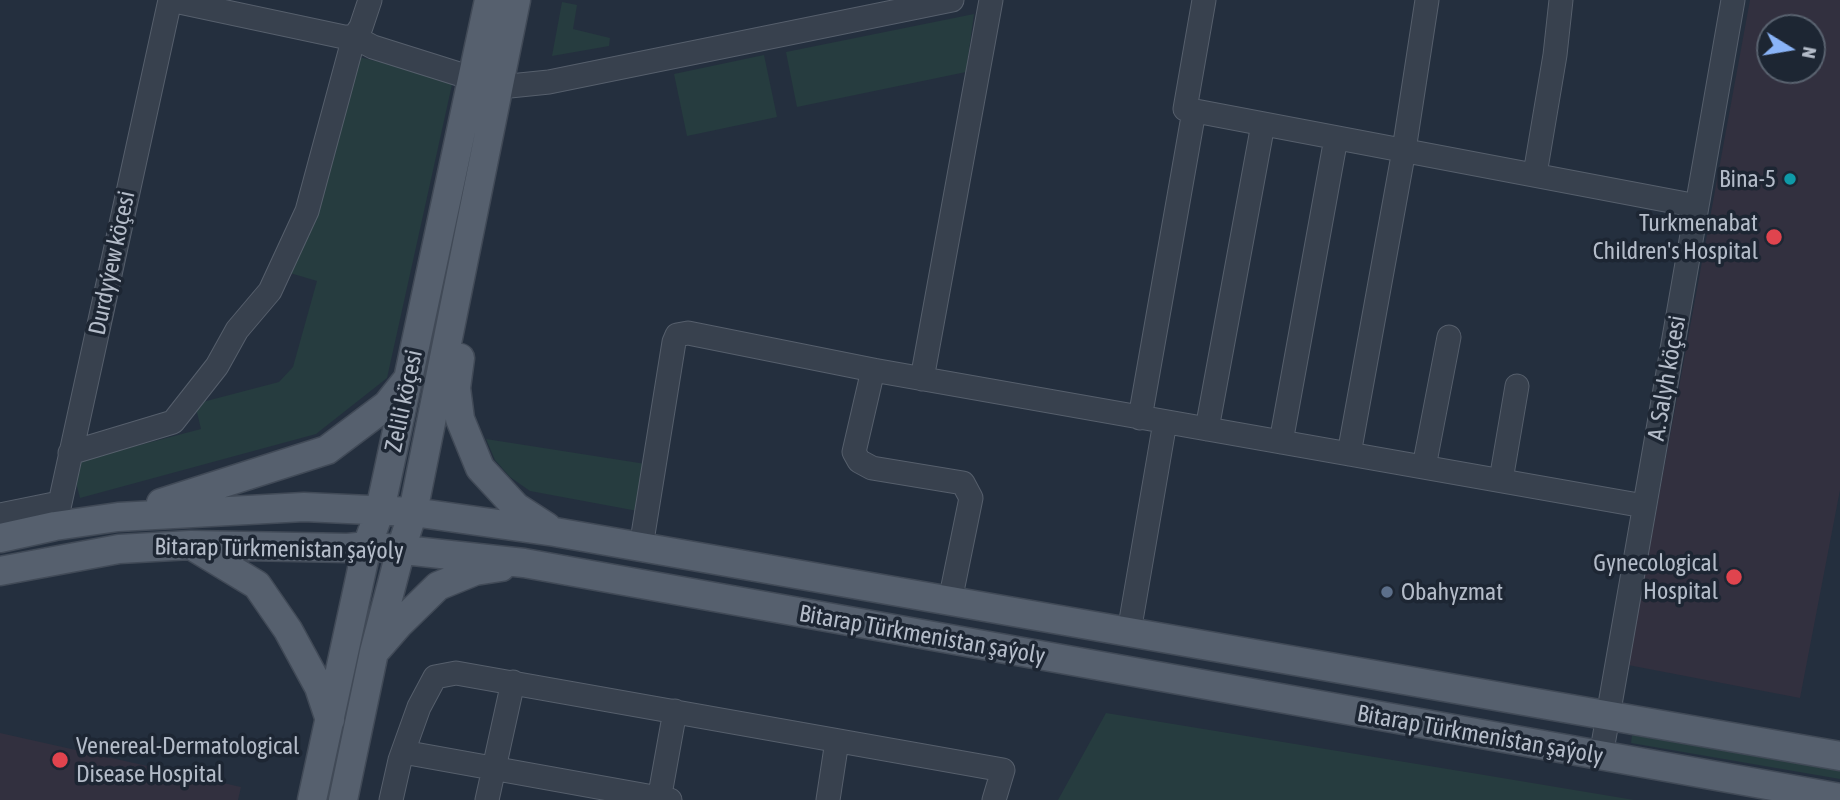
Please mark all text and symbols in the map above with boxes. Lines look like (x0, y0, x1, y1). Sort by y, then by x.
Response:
north arrow (1756, 14, 1826, 84)
text: N (1798, 45, 1822, 60)
place label: Bina-5 (1719, 165, 1776, 193)
marker: Bina-5 (1782, 171, 1798, 187)
street label: Durdyýew köçesi (83, 188, 141, 338)
place label: Turkmenabat Children's Hospital (1593, 209, 1758, 265)
marker: Turkmenabat Children's Hospital (1764, 227, 1784, 247)
street label: A. Salyh köçesi (1642, 313, 1692, 443)
street label: Zelili köçesi (379, 347, 429, 455)
street label: Bitarap Türkmenistan şaýoly (154, 532, 404, 566)
place label: Gynecological Hospital (1593, 549, 1718, 605)
marker: Gynecological Hospital (1724, 567, 1744, 587)
place label: Obahyzmat (1401, 578, 1503, 606)
marker: Obahyzmat (1379, 584, 1395, 600)
street label: Bitarap Türkmenistan şaýoly (797, 599, 1047, 671)
street label: Bitarap Türkmenistan şaýoly (1355, 699, 1605, 771)
place label: Venereal-Dermatological Disease Hospital (76, 732, 299, 788)
marker: Venereal-Dermatological Disease Hospital (50, 750, 70, 770)

